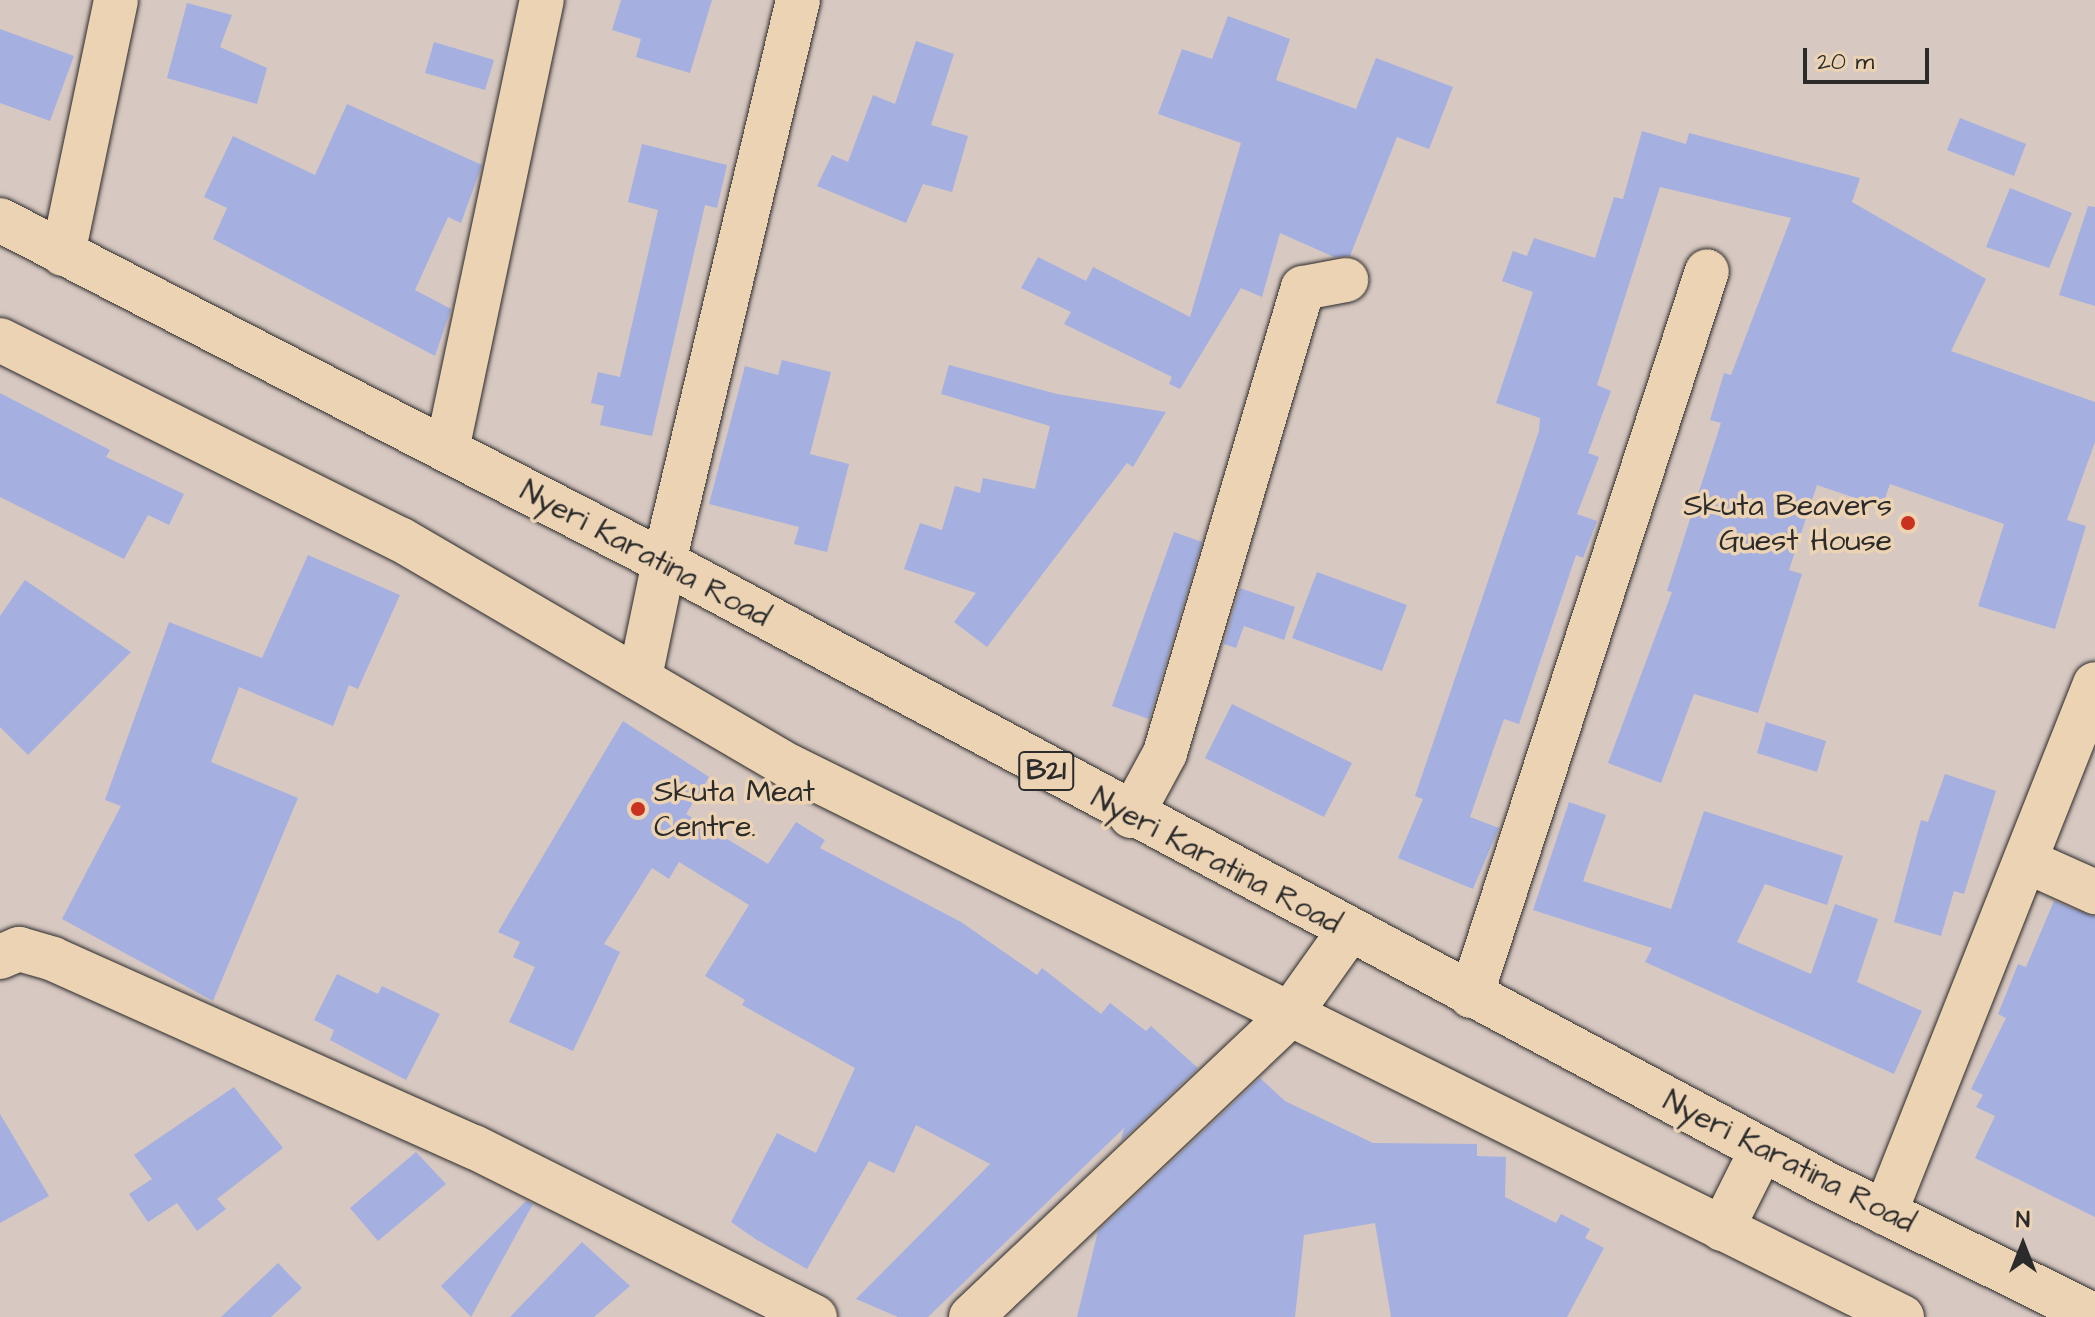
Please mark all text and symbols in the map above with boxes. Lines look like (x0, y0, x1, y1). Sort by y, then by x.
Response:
scale bar (1807, 32, 1933, 82)
text: 20 m (1817, 45, 1874, 79)
street label: Nyeri Karatina Road (514, 473, 776, 635)
place label: Skuta Beavers Guest House (1683, 488, 1892, 558)
marker: Skuta Beavers Guest House (1899, 514, 1917, 532)
road number: B21 (1018, 747, 1074, 795)
place label: Skuta Meat Centre. (654, 774, 815, 844)
street label: Nyeri Karatina Road (1085, 780, 1347, 942)
marker: Skuta Meat Centre. (629, 800, 647, 818)
street label: Nyeri Karatina Road (1657, 1083, 1921, 1241)
north arrow (1983, 1205, 2063, 1285)
text: N (2016, 1205, 2030, 1236)

